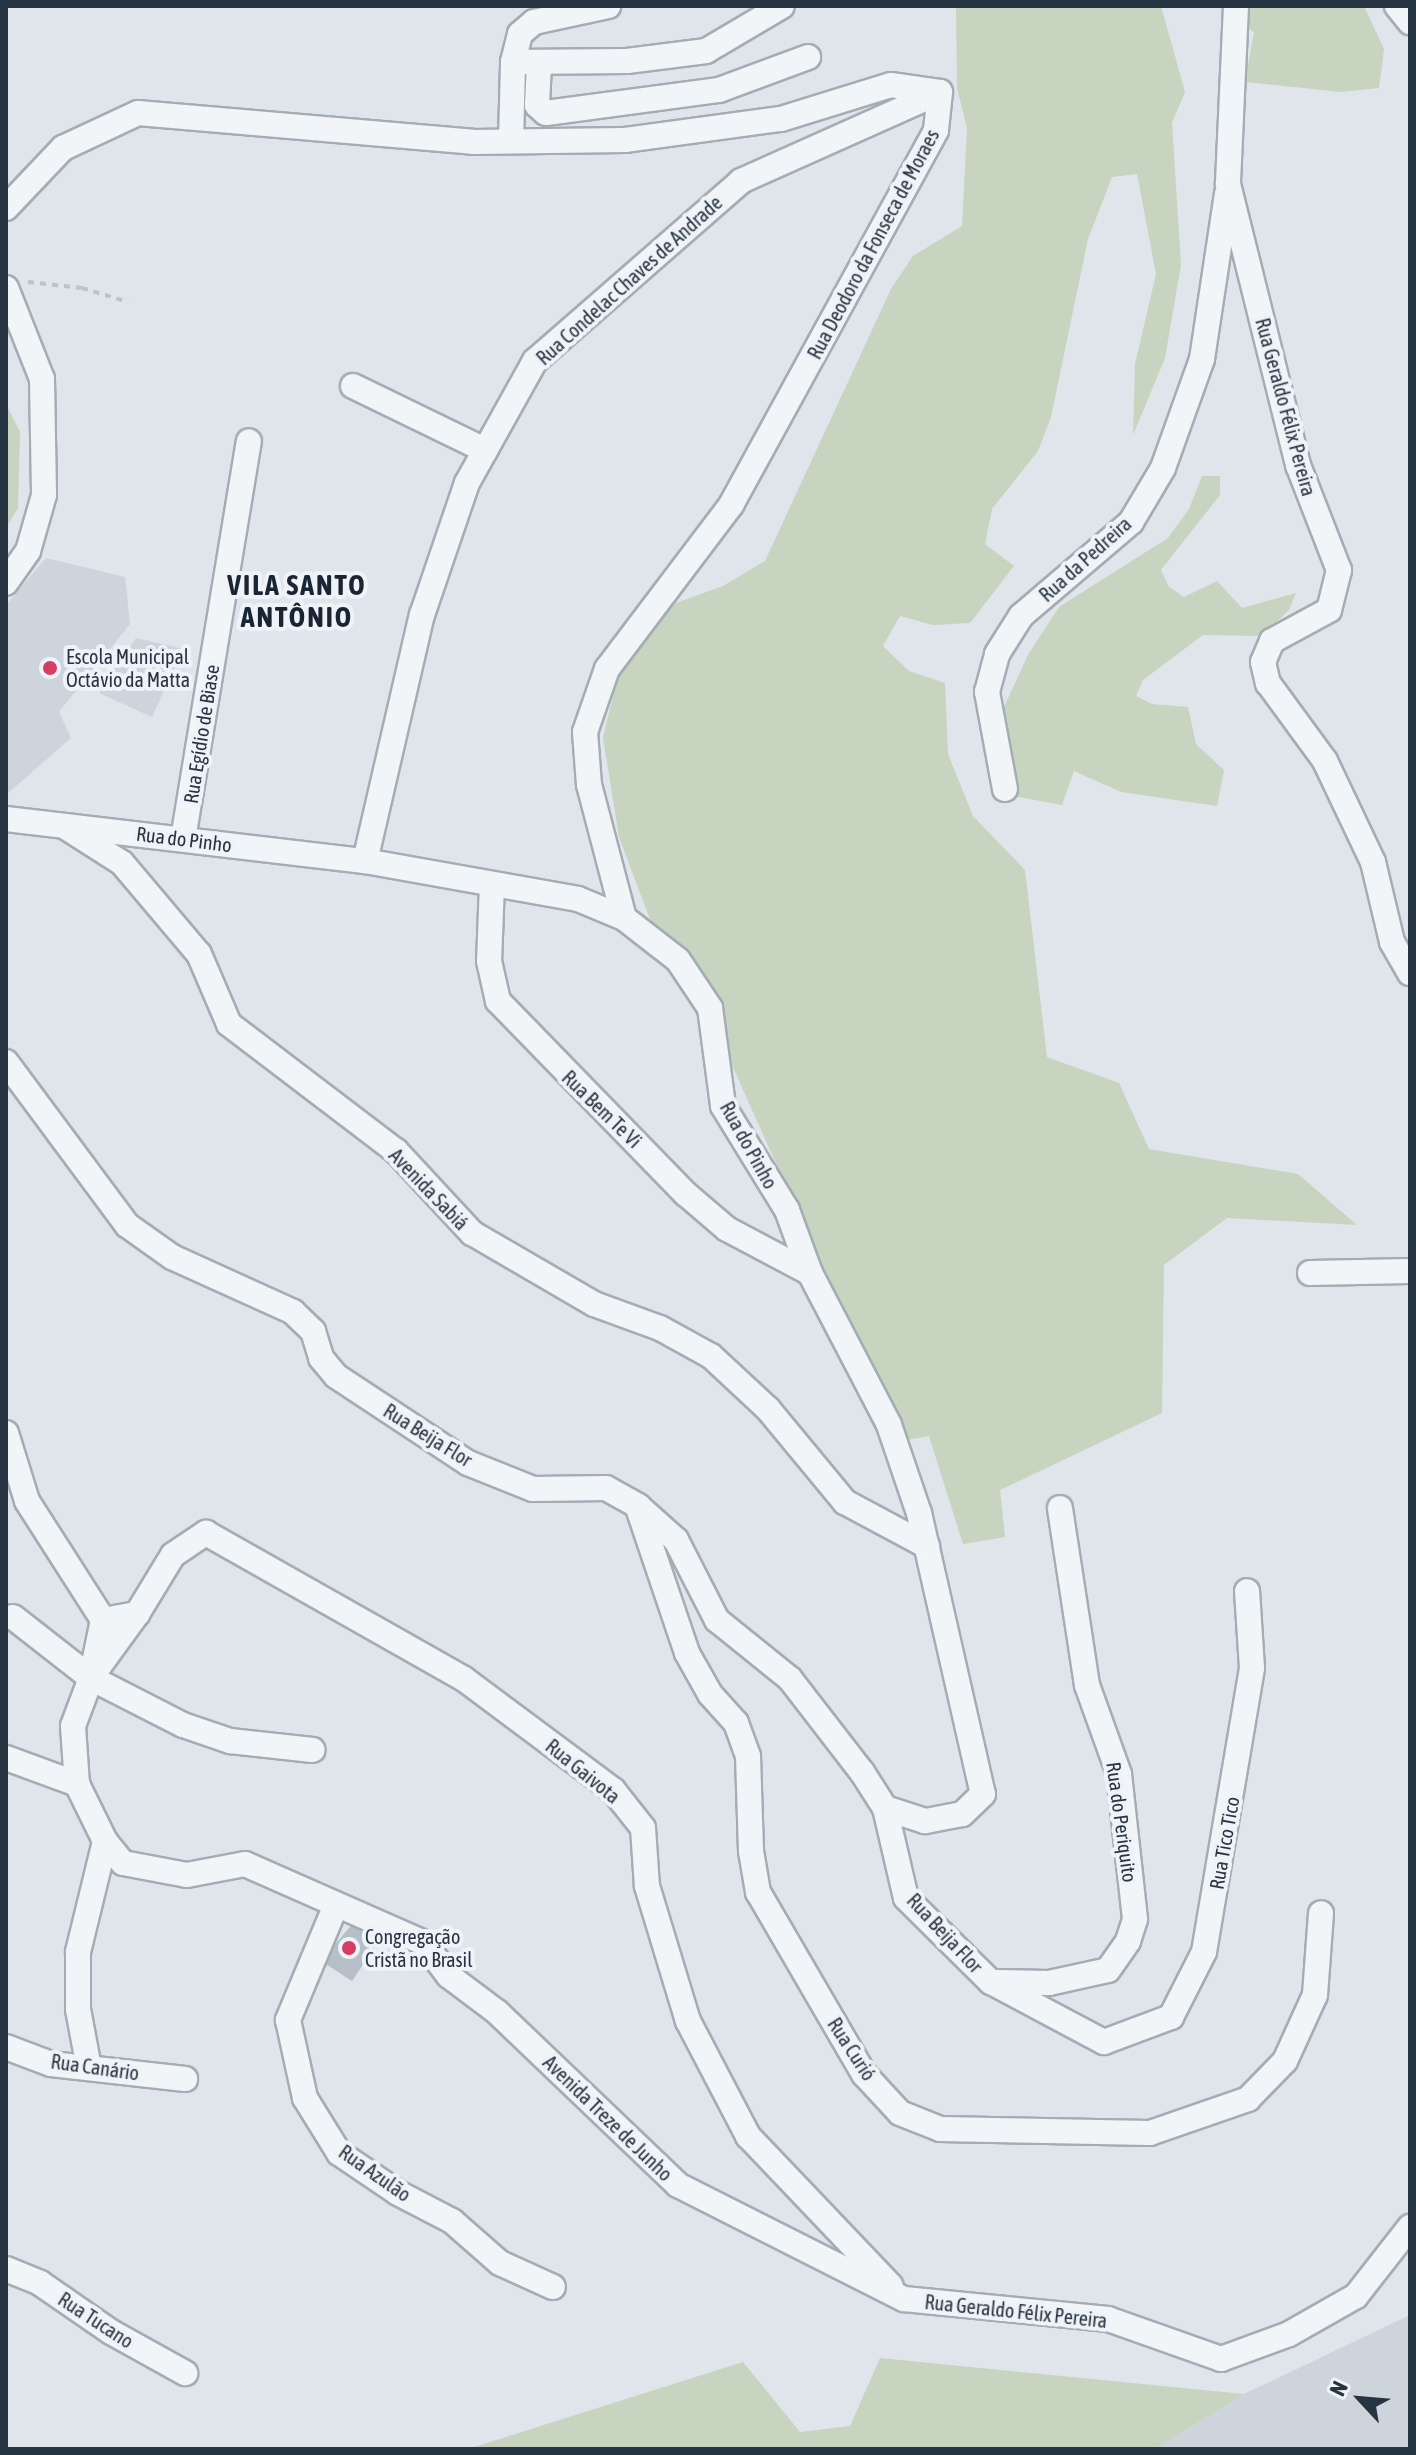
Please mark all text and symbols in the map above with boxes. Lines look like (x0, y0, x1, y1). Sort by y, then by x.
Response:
street label: Rua Deodoro da Fonseca de Moraes (802, 125, 944, 363)
street label: Rua Condelac Chaves de Andrade (531, 190, 727, 370)
street label: Rua Geraldo Félix Pereira (1251, 315, 1321, 499)
street label: Rua da Pedreira (1034, 511, 1136, 607)
district label: VILA SANTO ANTÔNIO (227, 568, 367, 634)
place label: Escola Municipal Octávio da Matta (66, 644, 190, 691)
marker: Escola Municipal Octávio da Matta (41, 659, 59, 677)
street label: Rua Egídio de Biase (178, 663, 224, 805)
street label: Rua do Pinho (135, 821, 233, 857)
street label: Rua Bem Te Vi (557, 1065, 647, 1153)
street label: Rua do Pinho (715, 1097, 783, 1193)
street label: Avenida Sabiá (384, 1143, 474, 1235)
street label: Rua Beija Flor (379, 1398, 477, 1472)
street label: Rua Gaivota (541, 1734, 625, 1808)
street label: Rua do Periquito (1102, 1760, 1142, 1884)
street label: Rua Tico Tico (1204, 1795, 1244, 1891)
street label: Rua Beija Flor (902, 1888, 988, 1978)
place label: Congregação Cristã no Brasil (365, 1924, 472, 1971)
marker: Congregação Cristã no Brasil (340, 1939, 358, 1957)
street label: Rua Curió (823, 2013, 881, 2085)
street label: Rua Canário (49, 2049, 141, 2085)
street label: Avenida Treze de Junho (538, 2050, 678, 2186)
street label: Rua Azulão (334, 2140, 416, 2206)
street label: Rua Tucano (54, 2287, 138, 2353)
street label: Rua Geraldo Félix Pereira (924, 2289, 1108, 2333)
north arrow (1320, 2359, 1400, 2439)
text: N (1324, 2377, 1353, 2400)

